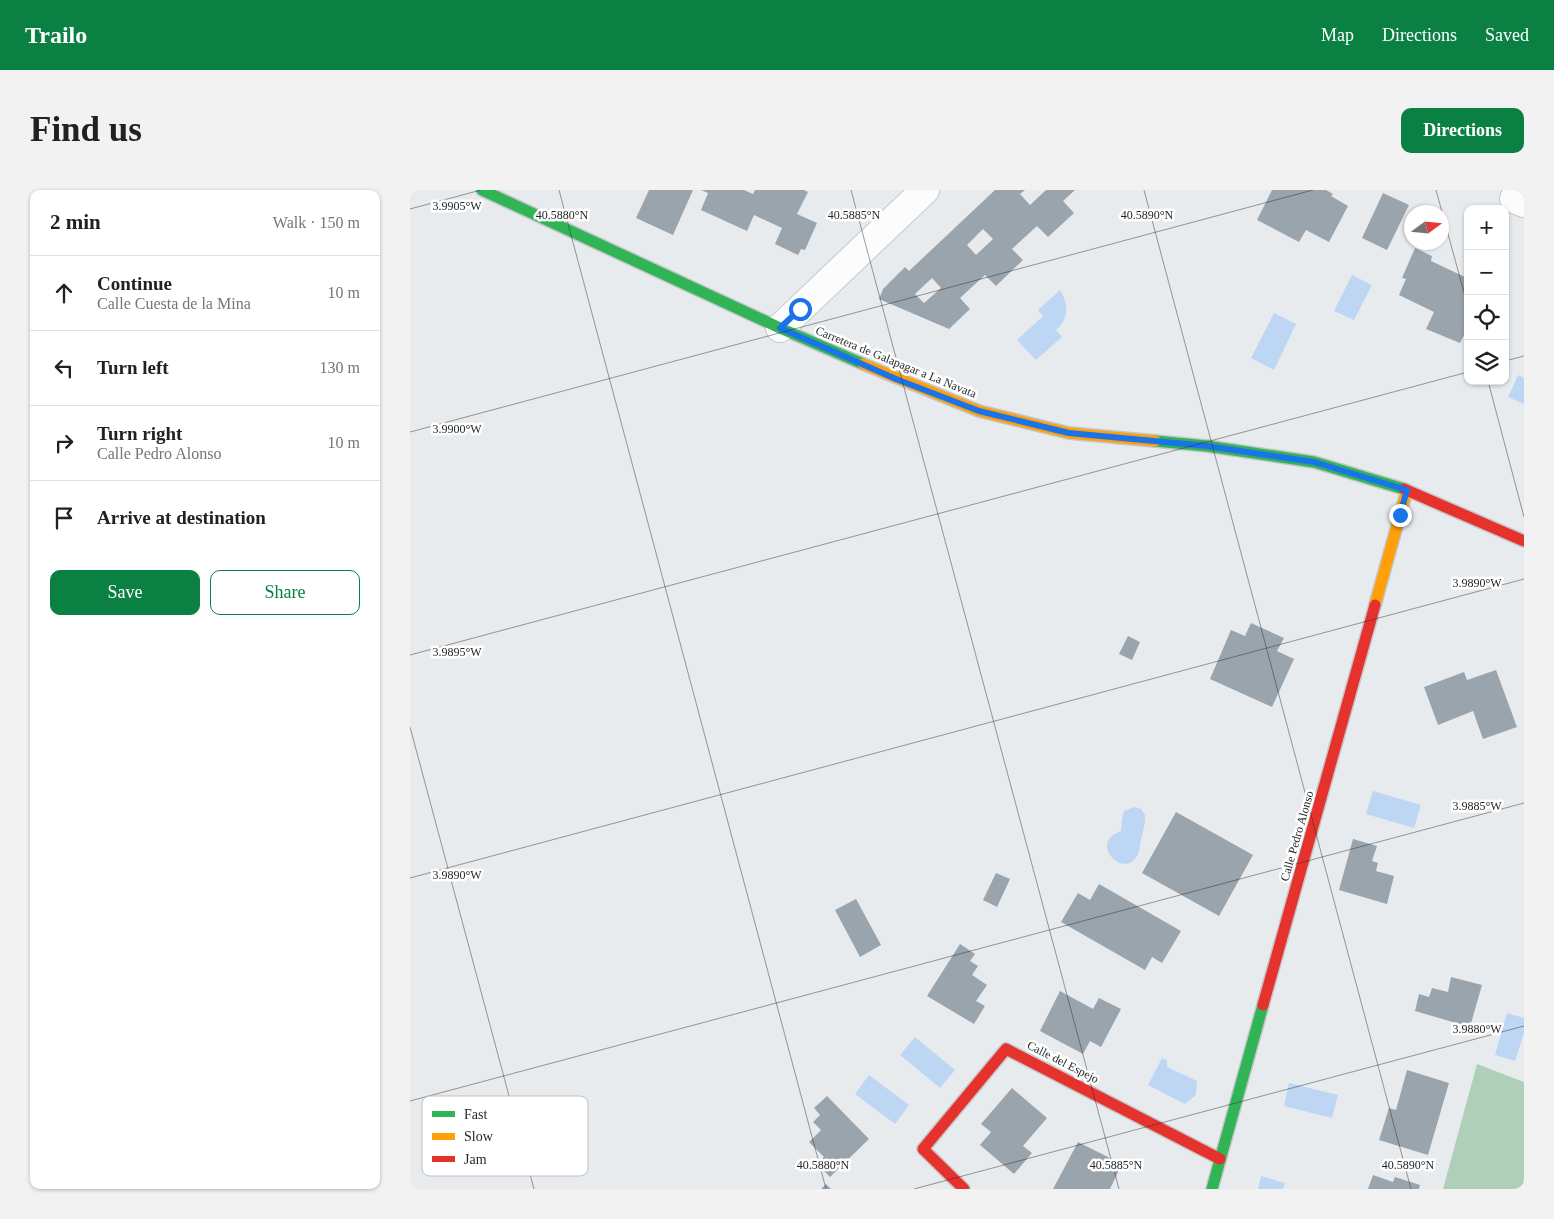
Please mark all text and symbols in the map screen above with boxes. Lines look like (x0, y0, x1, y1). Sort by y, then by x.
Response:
text: Trailo (25, 22, 87, 48)
text: Map (1321, 25, 1354, 45)
text: Directions (1382, 25, 1457, 45)
text: Saved (1485, 25, 1529, 45)
button: Directions (1401, 108, 1524, 153)
text: Find us (30, 110, 142, 149)
text: 3.9905°W (432, 199, 482, 213)
north arrow (1404, 205, 1449, 250)
map controls (1464, 205, 1509, 385)
button: + (1464, 205, 1509, 250)
text: 40.5880°N (536, 208, 589, 222)
text: 40.5885°N (828, 208, 881, 222)
text: 40.5890°N (1121, 208, 1174, 222)
text: 2 min (50, 210, 101, 234)
text: Walk · 150 m (273, 214, 360, 231)
button: − (1464, 250, 1509, 295)
text: Continue (97, 273, 172, 294)
icon: ahead (50, 279, 78, 307)
text: 10 m (328, 284, 360, 301)
text: Calle Cuesta de la Mina (97, 295, 251, 312)
button: locate (1464, 295, 1509, 340)
route start (789, 298, 812, 321)
street label: Carretera de Galapagar a La Navata (814, 323, 979, 401)
button: layers (1464, 340, 1509, 385)
icon: left (50, 354, 78, 382)
text: Turn left (97, 357, 169, 378)
text: 130 m (320, 359, 360, 376)
text: 3.9900°W (432, 422, 482, 436)
text: Turn right (97, 423, 182, 444)
icon: right (50, 429, 78, 457)
text: 10 m (328, 434, 360, 451)
text: Calle Pedro Alonso (97, 445, 221, 462)
icon: arrive (50, 504, 78, 532)
route end (1389, 504, 1412, 527)
text: Arrive at destination (97, 507, 266, 528)
button: Save (50, 570, 200, 615)
button: Share (210, 570, 360, 615)
text: 3.9890°W (1452, 576, 1502, 590)
text: 3.9895°W (432, 645, 482, 659)
street label: Calle Pedro Alonso (1277, 789, 1317, 883)
text: 3.9885°W (1452, 799, 1502, 813)
text: 3.9890°W (432, 868, 482, 882)
text: 3.9880°W (1452, 1022, 1502, 1036)
street label: Calle del Espejo (1025, 1038, 1101, 1086)
legend (422, 1096, 588, 1176)
text: Fast (464, 1107, 487, 1122)
text: Slow (464, 1129, 494, 1144)
text: Jam (464, 1152, 487, 1167)
text: 40.5880°N (797, 1158, 850, 1172)
text: 40.5885°N (1090, 1158, 1143, 1172)
text: 40.5890°N (1382, 1158, 1435, 1172)

